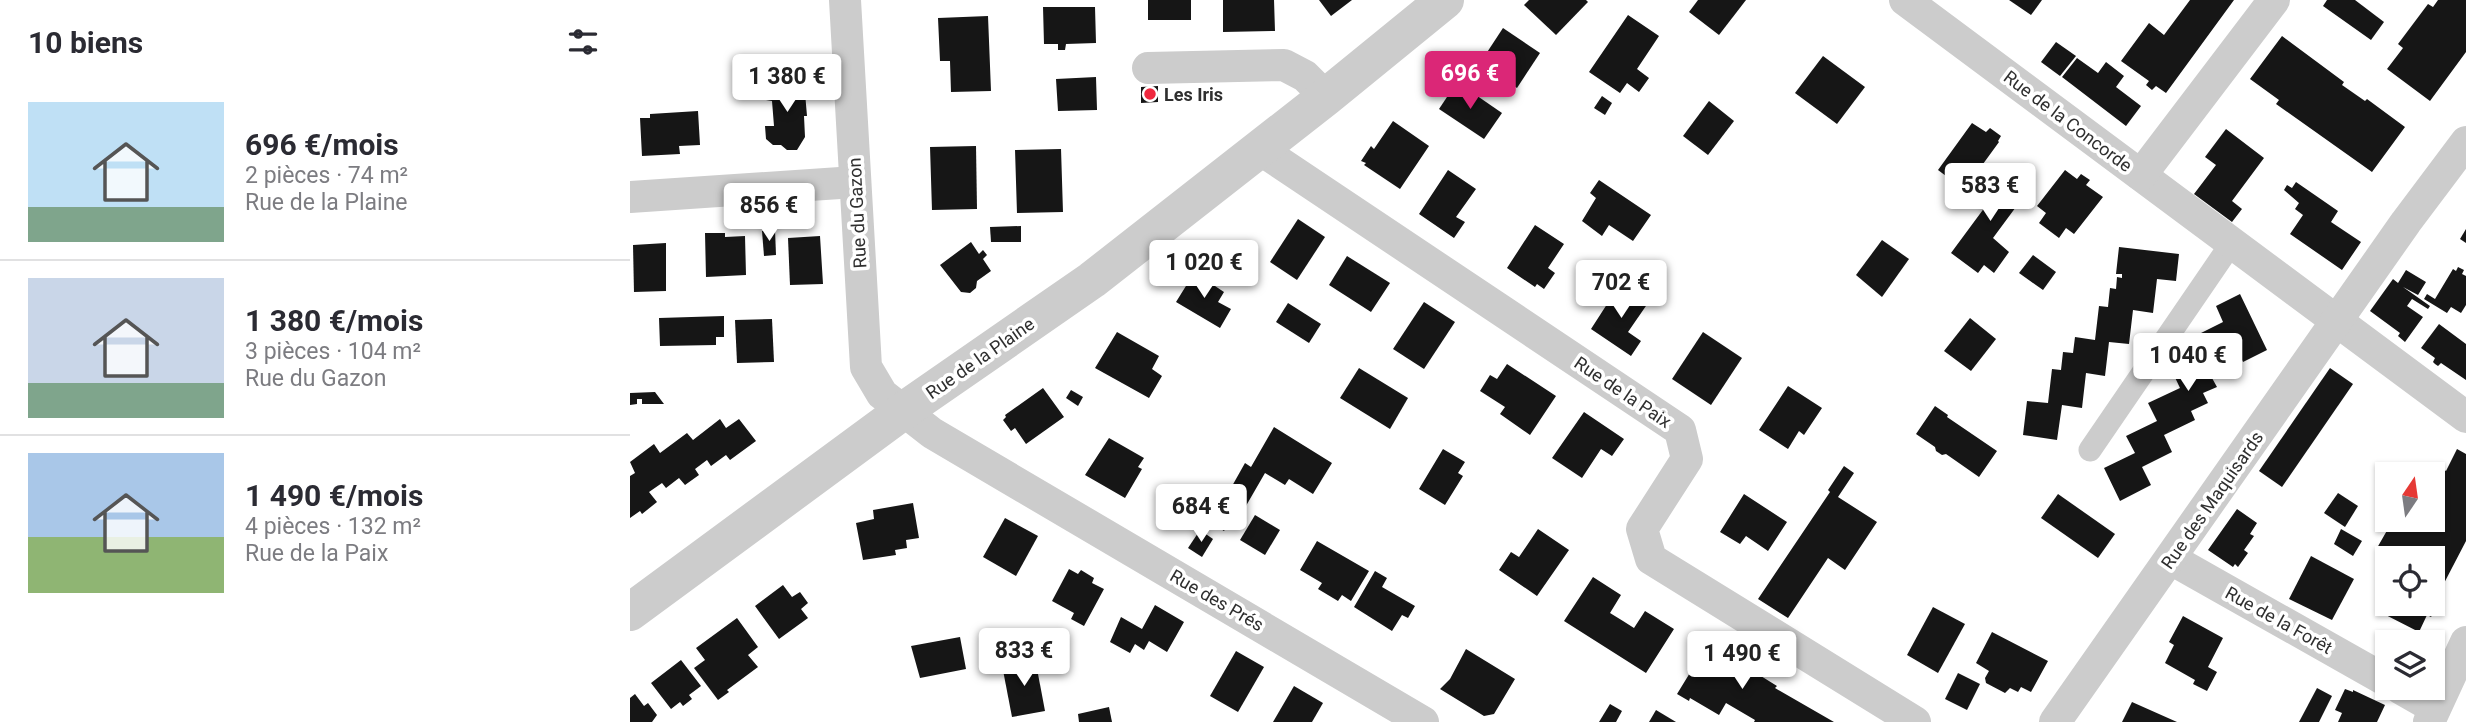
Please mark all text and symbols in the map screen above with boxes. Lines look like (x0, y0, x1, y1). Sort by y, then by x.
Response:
icon: filters (564, 23, 602, 61)
text: 10 biens (28, 25, 143, 60)
pin: 696 € (1421, 52, 1519, 111)
pin: 1 380 € (722, 54, 852, 114)
text: 696 € (1441, 60, 1499, 87)
text: 1 380 € (748, 63, 826, 90)
street label: Rue de la Concorde (2000, 66, 2136, 176)
place label: Les Iris (1164, 84, 1223, 105)
marker: Les Iris (1142, 86, 1158, 102)
text: 696 €/mois (245, 127, 399, 162)
icon: home (84, 130, 168, 214)
street label: Rue du Gazon (844, 157, 870, 269)
text: 2 pièces · 74 m² (245, 162, 408, 189)
pin: 583 € (1941, 164, 2039, 223)
text: 583 € (1961, 172, 2019, 199)
pin: 856 € (720, 184, 818, 243)
text: Rue de la Plaine (245, 189, 408, 216)
text: 856 € (740, 192, 798, 219)
pin: 1 020 € (1139, 240, 1269, 300)
text: 1 020 € (1165, 249, 1243, 276)
pin: 702 € (1572, 260, 1670, 320)
text: 702 € (1592, 269, 1650, 296)
text: 1 380 €/mois (245, 303, 423, 338)
icon: home (84, 306, 168, 390)
street label: Rue de la Plaine (922, 313, 1038, 403)
pin: 1 040 € (2123, 334, 2253, 393)
text: 3 pièces · 104 m² (245, 338, 421, 365)
text: 1 040 € (2149, 342, 2227, 369)
street label: Rue de la Paix (1571, 352, 1675, 432)
text: Rue du Gazon (245, 365, 386, 392)
street label: Rue des Maquisards (2157, 427, 2267, 573)
north arrow (2375, 462, 2445, 532)
map controls (2375, 462, 2445, 700)
text: 1 490 €/mois (245, 478, 423, 513)
icon: home (84, 481, 168, 565)
pin: 684 € (1152, 484, 1250, 544)
text: 684 € (1172, 493, 1230, 520)
text: 4 pièces · 132 m² (245, 513, 421, 540)
text: Rue de la Paix (245, 540, 388, 567)
button: locate (2375, 546, 2445, 616)
street label: Rue des Prés (1166, 565, 1268, 635)
street label: Rue de la Forêt (2222, 582, 2336, 658)
pin: 833 € (975, 628, 1073, 688)
button: layers (2375, 630, 2445, 700)
pin: 1 490 € (1677, 632, 1807, 691)
text: 833 € (995, 637, 1053, 664)
text: 1 490 € (1703, 640, 1781, 667)

